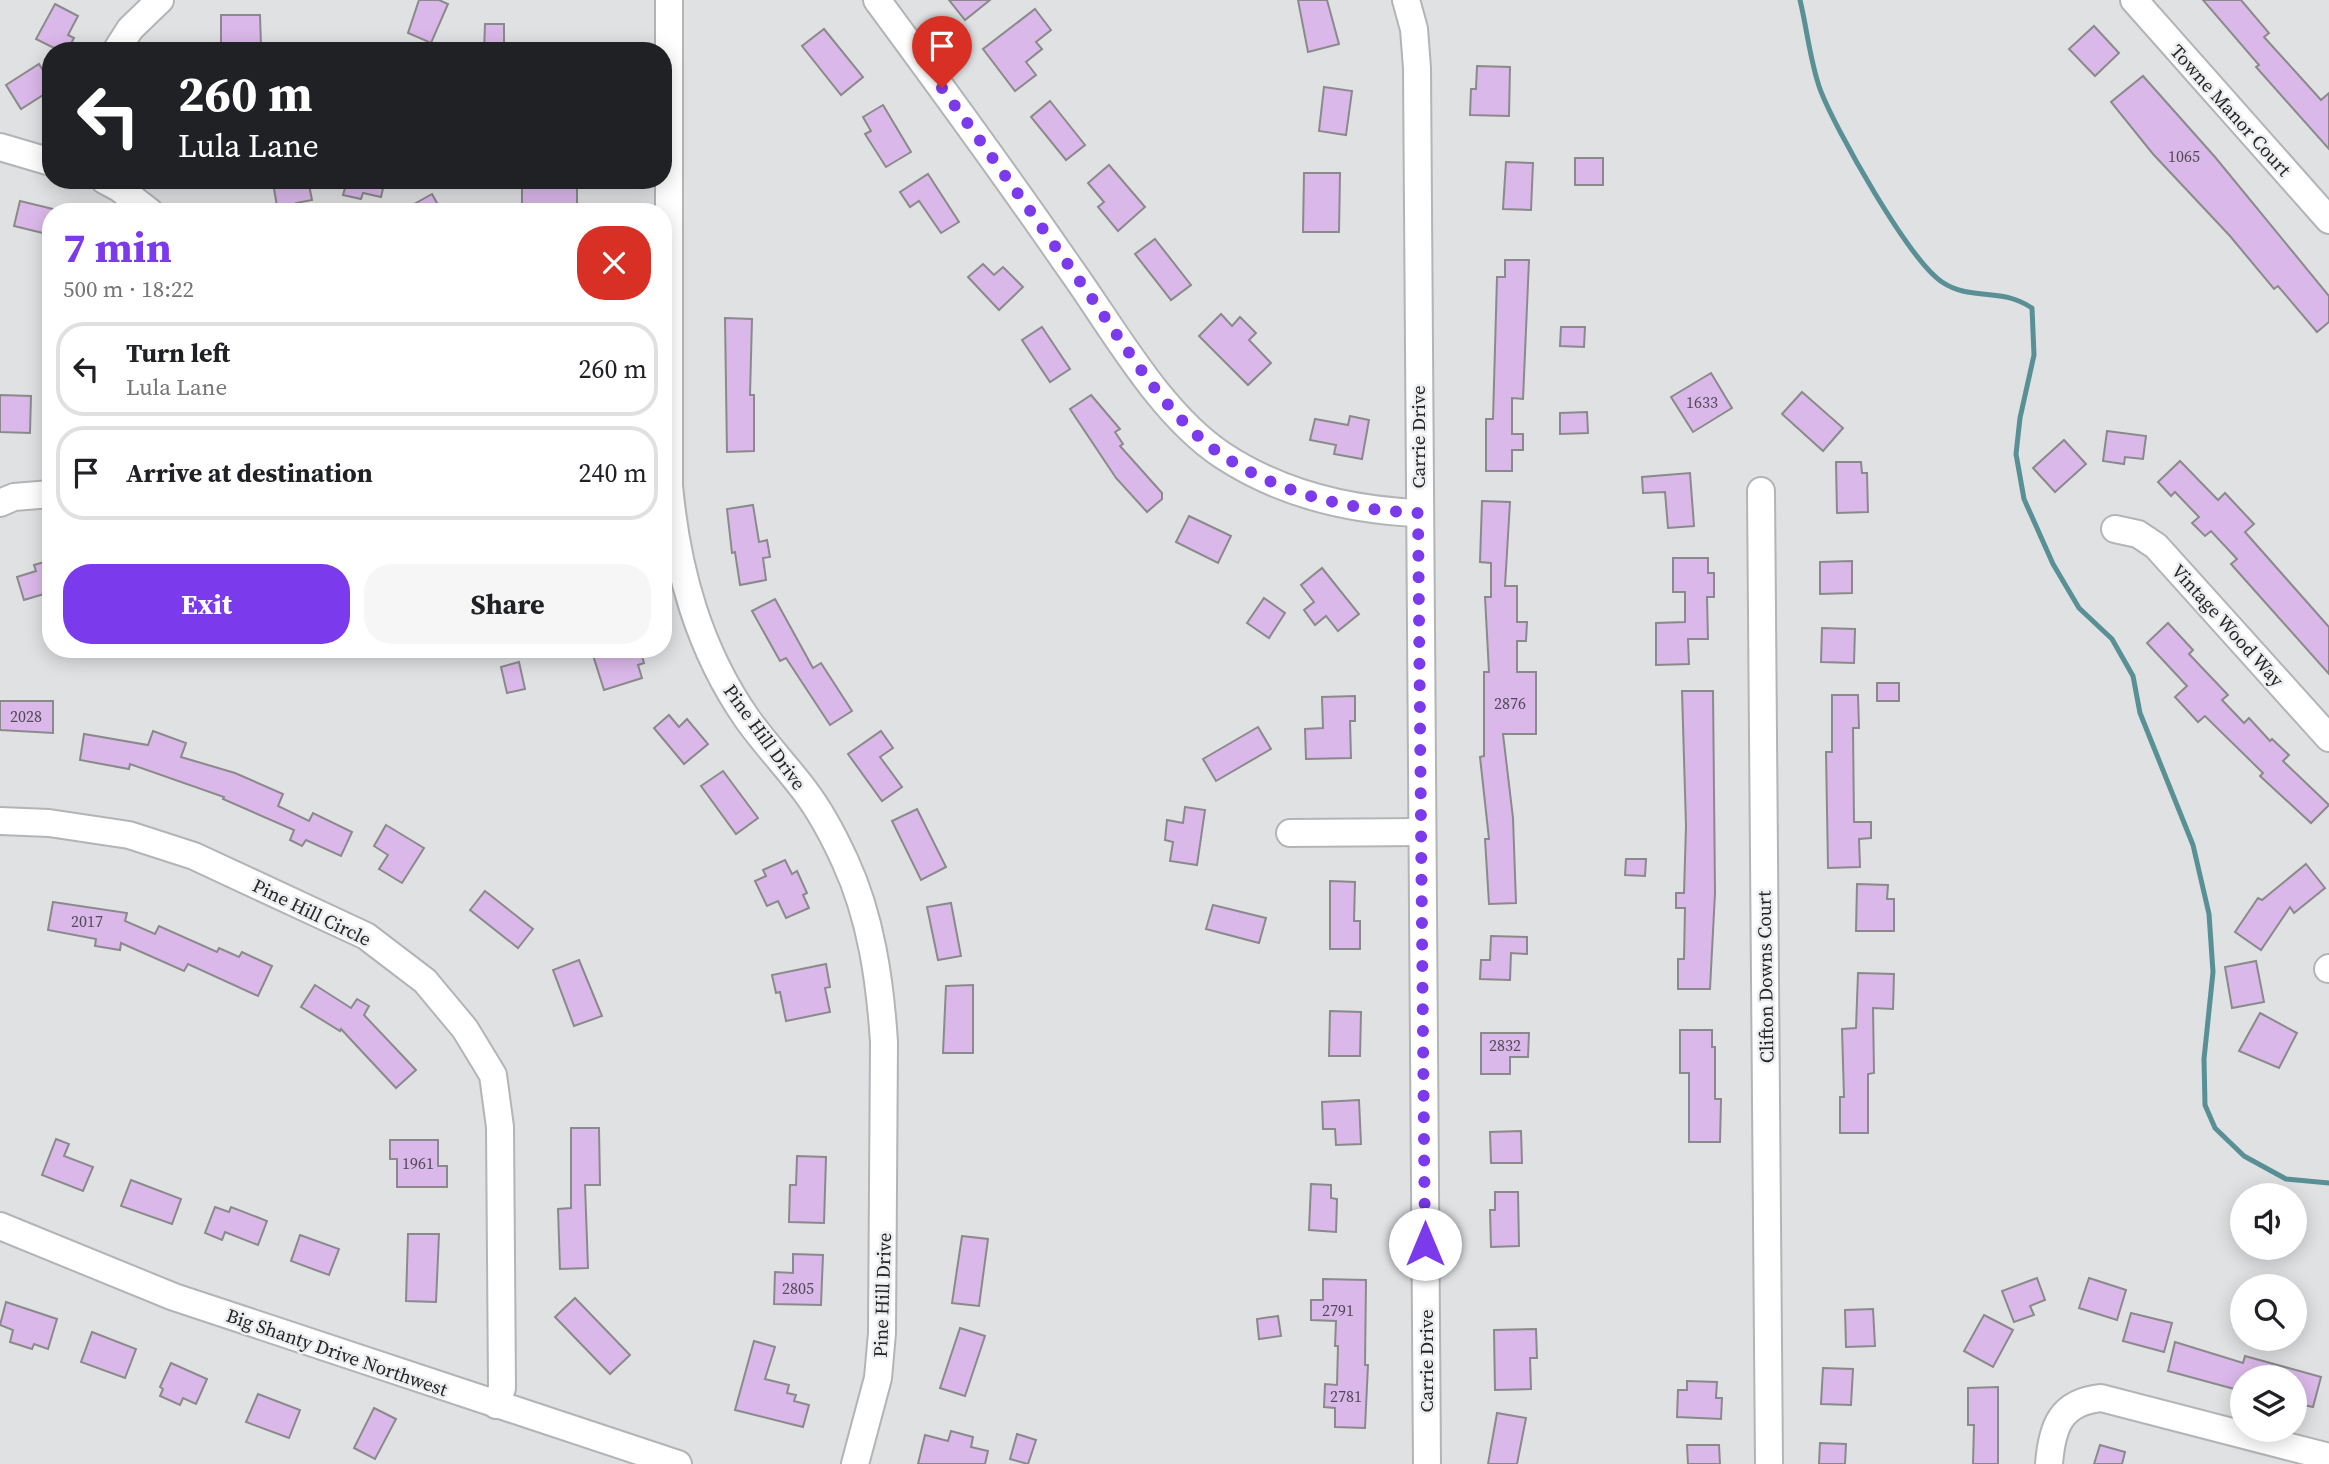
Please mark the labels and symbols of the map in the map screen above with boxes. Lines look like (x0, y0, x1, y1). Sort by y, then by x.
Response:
pin (912, 16, 972, 88)
street label: Towne Manor Court (2165, 38, 2298, 182)
house number: 1065 (2168, 145, 2200, 167)
street label: Carrie Drive (1405, 385, 1431, 489)
house number: 1633 (1686, 391, 1718, 413)
street label: Vintage Wood Way (2166, 558, 2290, 692)
street label: Pine Hill Drive (718, 679, 812, 795)
house number: 2876 (1494, 692, 1526, 714)
house number: 2028 (10, 705, 42, 727)
street label: Pine Hill Circle (248, 872, 376, 952)
street label: Clifton Downs Court (1750, 890, 1780, 1063)
house number: 2017 (71, 910, 103, 932)
house number: 2832 (1489, 1034, 1521, 1056)
house number: 1961 (402, 1152, 434, 1174)
position arrow (1388, 1207, 1462, 1281)
street label: Pine Hill Drive (867, 1232, 897, 1358)
house number: 2805 (782, 1277, 814, 1299)
house number: 2791 (1322, 1299, 1354, 1321)
street label: Big Shanty Drive Northwest (223, 1302, 452, 1402)
street label: Carrie Drive (1413, 1309, 1439, 1413)
house number: 2781 (1330, 1385, 1362, 1407)

